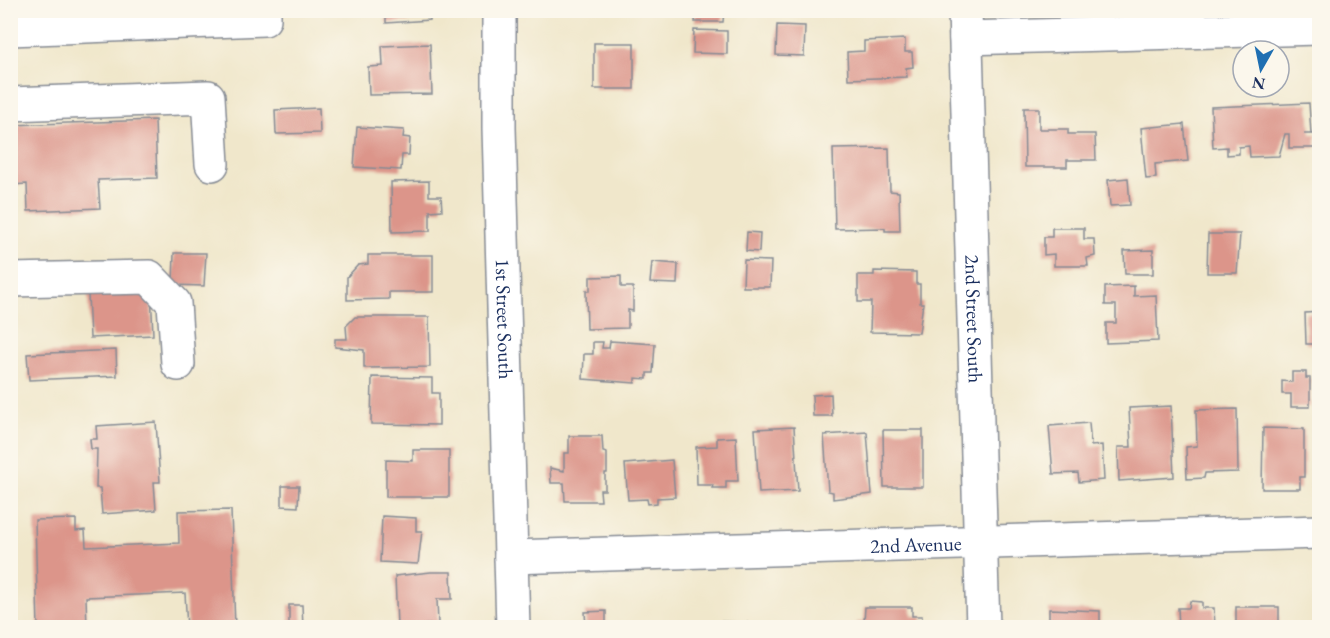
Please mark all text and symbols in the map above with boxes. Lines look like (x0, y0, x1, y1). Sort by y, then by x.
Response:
north arrow (1231, 39, 1291, 99)
text: N (1251, 72, 1267, 95)
street label: 2nd Street South (959, 254, 989, 384)
street label: 1st Street South (490, 258, 519, 380)
street label: 2nd Avenue (870, 530, 962, 559)

